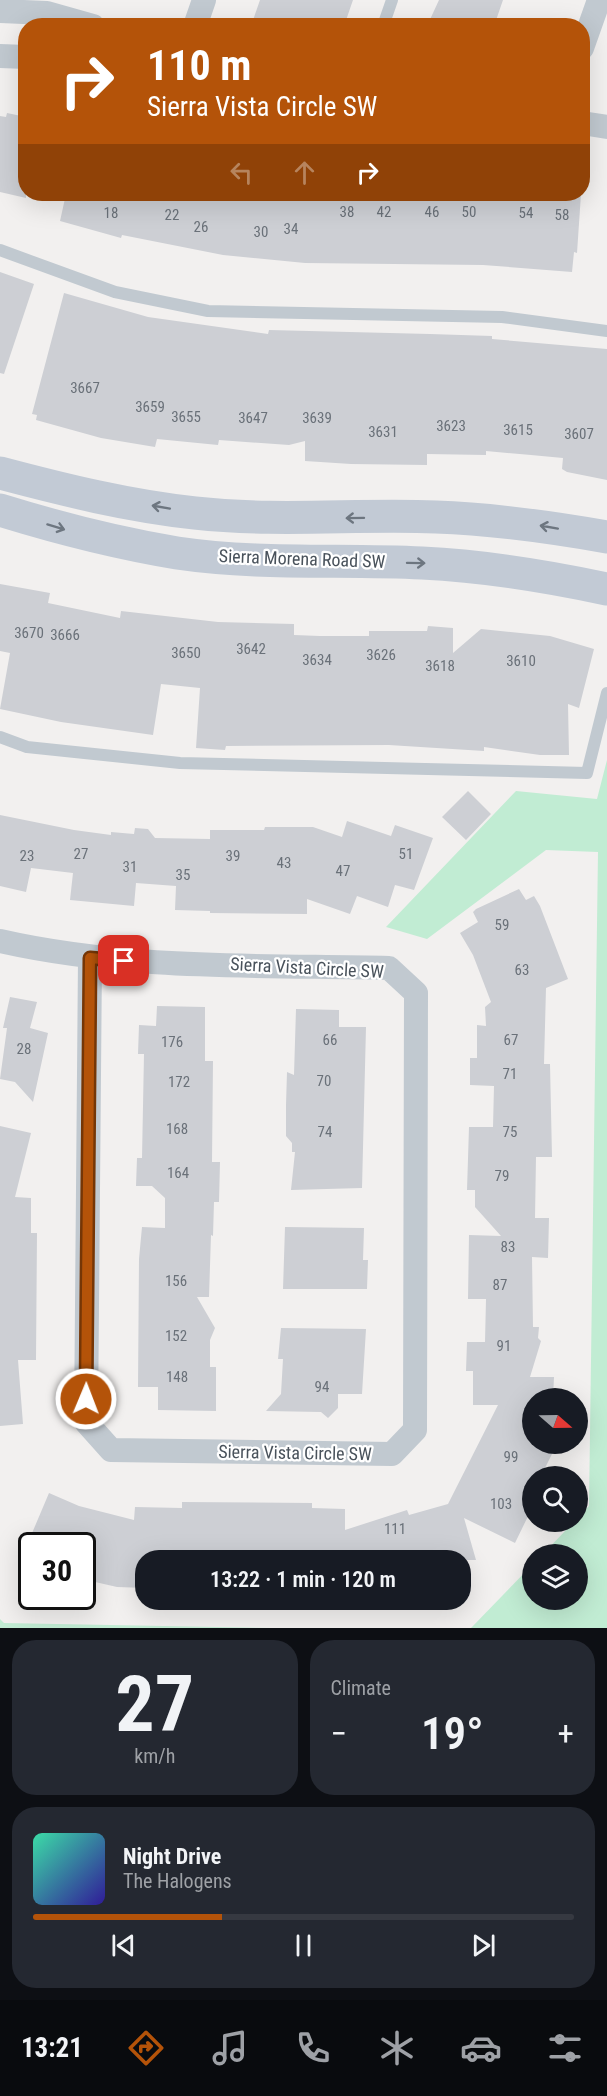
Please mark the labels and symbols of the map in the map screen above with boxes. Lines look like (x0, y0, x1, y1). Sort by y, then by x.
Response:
house number: 38 (340, 203, 354, 221)
house number: 42 (377, 203, 391, 221)
house number: 46 (425, 203, 439, 221)
house number: 50 (462, 203, 476, 221)
house number: 18 (104, 204, 118, 222)
house number: 54 (519, 204, 533, 222)
house number: 22 (165, 206, 179, 224)
house number: 58 (555, 206, 569, 224)
house number: 26 (194, 218, 208, 236)
house number: 34 (284, 220, 298, 238)
house number: 30 (254, 223, 268, 241)
house number: 3667 (70, 379, 100, 397)
house number: 3659 (135, 398, 165, 416)
house number: 3655 (171, 408, 201, 426)
house number: 3647 (238, 409, 268, 427)
house number: 3639 (302, 409, 332, 427)
house number: 3623 (436, 417, 466, 435)
house number: 3615 (503, 421, 533, 439)
house number: 3631 (368, 423, 398, 441)
house number: 3607 (564, 425, 594, 443)
one-way arrow (151, 501, 171, 512)
one-way arrow (346, 512, 366, 524)
one-way arrow (540, 521, 560, 532)
one-way arrow (46, 522, 65, 533)
street label: Sierra Morena Road SW (218, 545, 386, 572)
one-way arrow (405, 557, 425, 569)
house number: 3670 (14, 624, 44, 642)
house number: 3666 (50, 626, 80, 644)
house number: 3642 (236, 640, 266, 658)
house number: 3650 (171, 644, 201, 662)
house number: 3626 (366, 646, 396, 664)
house number: 3634 (302, 651, 332, 669)
house number: 3610 (506, 652, 536, 670)
house number: 3618 (425, 657, 455, 675)
house number: 27 (74, 845, 88, 863)
house number: 51 (399, 845, 413, 863)
house number: 23 (20, 847, 34, 865)
house number: 39 (226, 847, 240, 865)
house number: 43 (277, 854, 291, 872)
house number: 31 (123, 858, 137, 876)
house number: 47 (336, 862, 350, 880)
house number: 35 (176, 866, 190, 884)
house number: 59 (495, 916, 509, 934)
pin (98, 935, 149, 986)
street label: Sierra Vista Circle SW (230, 953, 385, 982)
house number: 63 (515, 961, 529, 979)
house number: 66 (323, 1031, 337, 1049)
house number: 67 (504, 1031, 518, 1049)
house number: 176 (161, 1033, 183, 1051)
house number: 28 (17, 1040, 31, 1058)
house number: 71 (503, 1065, 517, 1083)
house number: 70 (317, 1072, 331, 1090)
house number: 172 (168, 1073, 190, 1091)
house number: 168 (166, 1120, 188, 1138)
house number: 74 (318, 1123, 332, 1141)
house number: 75 (503, 1123, 517, 1141)
house number: 164 (167, 1164, 189, 1182)
house number: 79 (495, 1167, 509, 1185)
house number: 83 (501, 1238, 515, 1256)
house number: 156 (165, 1272, 187, 1290)
house number: 87 (493, 1276, 507, 1294)
house number: 152 (165, 1327, 187, 1345)
house number: 91 (497, 1337, 511, 1355)
position arrow (54, 1367, 118, 1431)
house number: 148 (166, 1368, 188, 1386)
house number: 94 (315, 1378, 329, 1396)
north arrow (522, 1388, 588, 1454)
street label: Sierra Vista Circle SW (218, 1441, 372, 1464)
house number: 99 (504, 1448, 518, 1466)
house number: 103 (490, 1495, 512, 1513)
house number: 111 (384, 1520, 406, 1538)
speed limit sign: 30 (18, 1532, 96, 1610)

